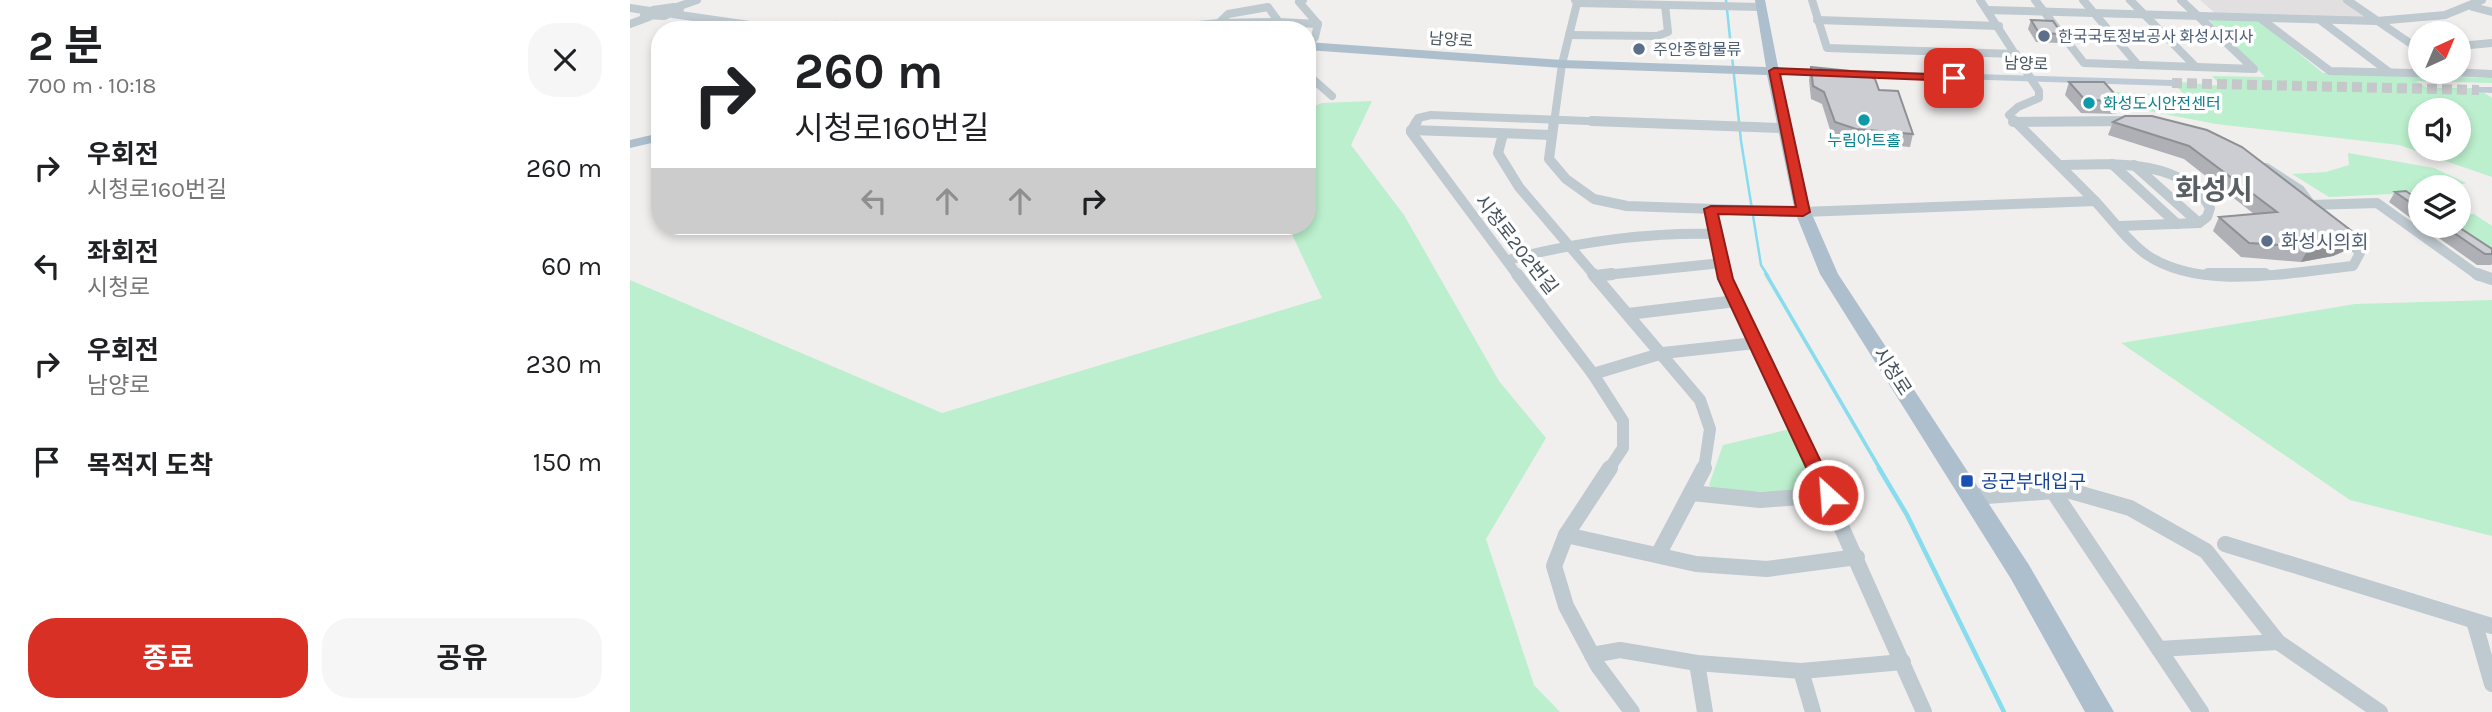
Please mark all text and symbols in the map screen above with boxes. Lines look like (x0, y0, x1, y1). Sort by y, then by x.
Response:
text: 2 분 (28, 21, 103, 71)
north arrow (2408, 21, 2471, 84)
map controls (2408, 21, 2471, 238)
button: close (528, 23, 602, 97)
place label: 한국국토정보공사 화성시지사 (2058, 27, 2253, 46)
street label: 남양로 (1428, 28, 1474, 51)
marker: 한국국토정보공사 화성시지사 (2036, 28, 2052, 44)
place label: 주안종합물류 (1653, 40, 1742, 59)
marker: 주안종합물류 (1631, 41, 1647, 57)
text: 260 m (794, 43, 943, 100)
pin (1924, 48, 1984, 108)
icon: right (679, 49, 770, 140)
street label: 남양로 (2004, 53, 2049, 74)
icon: arrive (1935, 59, 1973, 97)
text: 700 m · 10:18 (28, 72, 156, 99)
place label: 화성도시안전센터 (2103, 94, 2221, 113)
marker: 화성도시안전센터 (2081, 95, 2097, 111)
button: sound (2408, 98, 2471, 161)
text: 시청로160번길 (794, 110, 989, 147)
marker: 누림아트홀 (1856, 112, 1872, 128)
place label: 누림아트홀 (1827, 131, 1901, 150)
text: 우회전 (87, 139, 159, 170)
icon: right (28, 149, 66, 187)
text: 260 m (526, 153, 602, 184)
district label: 화성시 (2175, 173, 2253, 206)
button: layers (2408, 175, 2471, 238)
text: 시청로160번길 (87, 176, 227, 203)
icon: left (855, 182, 893, 220)
icon: ahead (928, 182, 966, 220)
icon: ahead (1001, 182, 1039, 220)
icon: right (1074, 182, 1112, 220)
street label: 시청로202번길 (1470, 190, 1562, 299)
place label: 화성시의회 (2281, 231, 2368, 253)
marker: 화성시의회 (2259, 233, 2275, 249)
text: 좌회전 (87, 237, 159, 268)
icon: left (28, 247, 66, 285)
text: 60 m (541, 251, 602, 282)
text: 시청로 (87, 274, 150, 301)
text: 우회전 (87, 335, 159, 366)
street label: 시청로 (1869, 344, 1916, 400)
icon: right (28, 345, 66, 383)
text: 230 m (526, 349, 602, 380)
text: 남양로 (87, 372, 150, 399)
icon: arrive (28, 443, 66, 481)
text: 150 m (533, 447, 602, 478)
text: 목적지 도착 (87, 450, 213, 481)
position arrow (1791, 458, 1865, 532)
place label: 공군부대입구 (1981, 471, 2086, 493)
marker: 공군부대입구 (1959, 473, 1975, 489)
button: 종료 (28, 618, 308, 698)
button: 공유 (322, 618, 602, 698)

